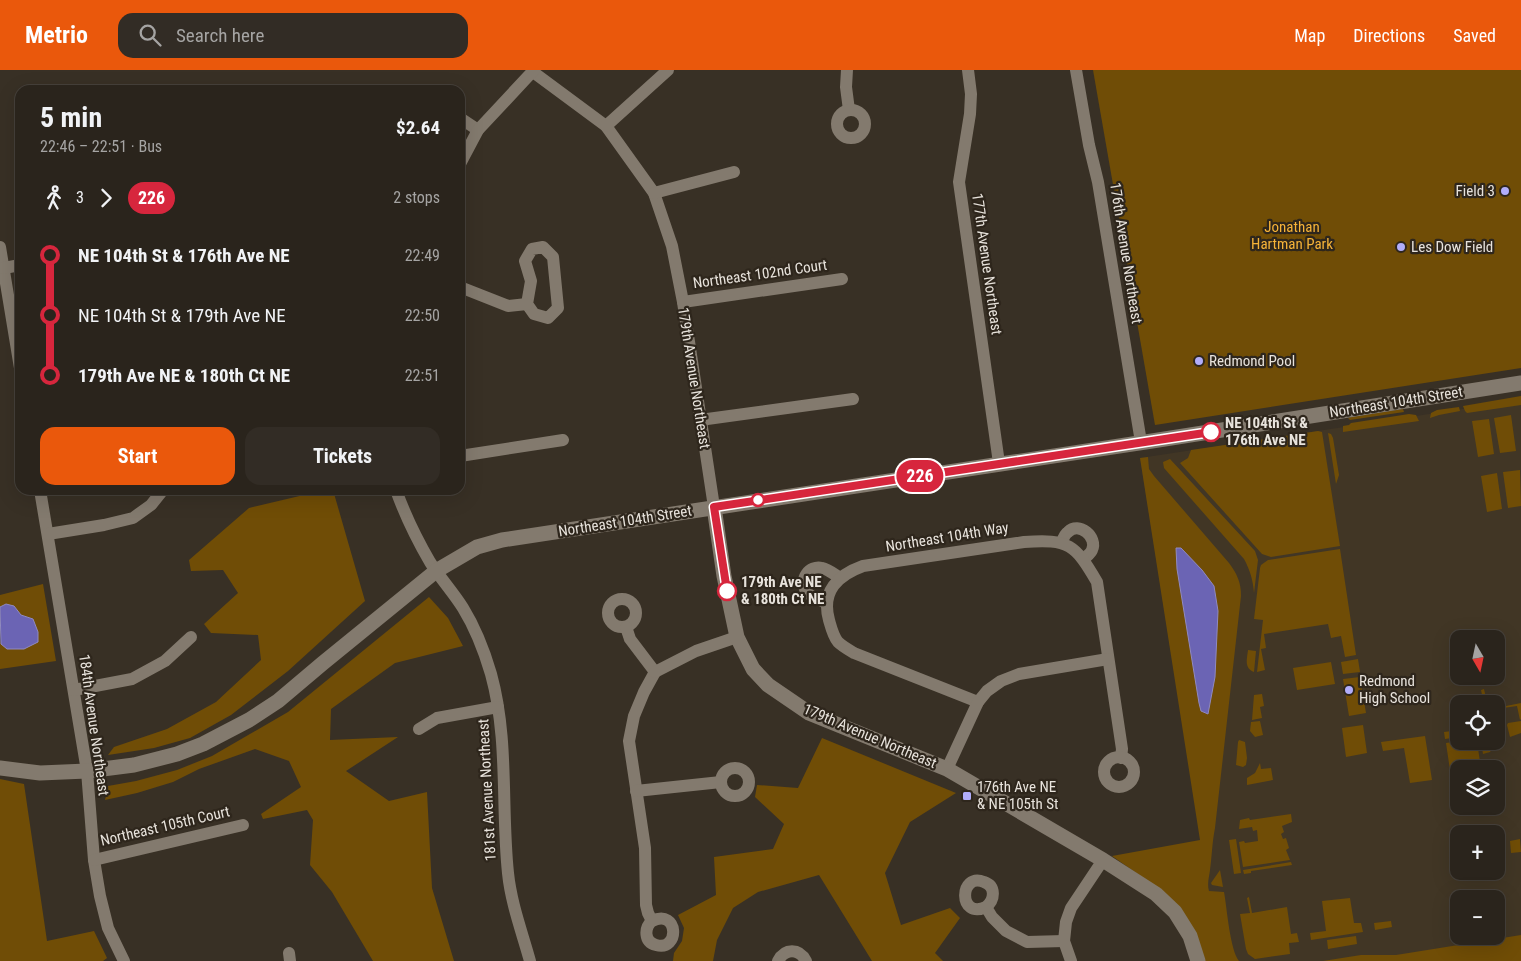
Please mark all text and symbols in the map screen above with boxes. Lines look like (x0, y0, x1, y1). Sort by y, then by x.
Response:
search box (118, 13, 468, 58)
text: Metrio (25, 21, 88, 49)
icon: search (136, 21, 164, 49)
text: Search here (176, 24, 264, 47)
text: Map (1294, 25, 1325, 46)
text: Directions (1353, 25, 1425, 46)
text: Saved (1453, 25, 1496, 46)
text: 5 min (40, 101, 102, 134)
text: $2.64 (396, 116, 440, 139)
text: 22:46 – 22:51 · Bus (40, 137, 162, 156)
street label: 176th Avenue Northeast (1106, 181, 1146, 325)
place label: Field 3 (1456, 182, 1495, 200)
icon: walk (40, 184, 68, 212)
icon: forward (92, 184, 120, 212)
marker: Field 3 (1499, 185, 1511, 197)
text: 226 (138, 187, 165, 208)
text: 3 (76, 188, 84, 207)
text: 2 stops (393, 188, 440, 207)
street label: 177th Avenue Northeast (968, 192, 1006, 336)
park label: Jonathan Hartman Park (1251, 218, 1333, 253)
place label: Les Dow Field (1411, 238, 1493, 256)
marker: Les Dow Field (1395, 241, 1407, 253)
text: NE 104th St & 176th Ave NE (78, 244, 290, 267)
text: 22:49 (405, 246, 440, 265)
street label: Northeast 102nd Court (692, 256, 828, 292)
text: NE 104th St & 179th Ave NE (78, 304, 286, 327)
text: 22:50 (405, 306, 440, 325)
street label: 179th Avenue Northeast (674, 306, 714, 450)
place label: Redmond Pool (1209, 352, 1295, 370)
marker: Redmond Pool (1193, 355, 1205, 367)
text: 179th Ave NE & 180th Ct NE (78, 364, 290, 387)
text: 22:51 (405, 366, 440, 385)
street label: Northeast 104th Street (1328, 383, 1464, 421)
place label: NE 104th St & 176th Ave NE (1225, 414, 1308, 449)
marker: NE 104th St & 176th Ave NE (1201, 422, 1221, 442)
button: Start (40, 427, 235, 485)
button: Tickets (245, 427, 440, 485)
line badge: 226 (891, 460, 949, 492)
text: 226 (906, 465, 934, 486)
unlabelled marker (751, 493, 765, 507)
street label: Northeast 104th Street (557, 502, 693, 540)
street label: Northeast 104th Way (884, 518, 1010, 556)
place label: 179th Ave NE & 180th Ct NE (741, 573, 824, 608)
marker: 179th Ave NE & 180th Ct NE (717, 581, 737, 601)
north arrow (1450, 630, 1505, 685)
map controls (1450, 630, 1505, 945)
street label: 184th Avenue Northeast (75, 653, 113, 797)
place label: Redmond High School (1359, 672, 1430, 707)
marker: Redmond High School (1343, 684, 1355, 696)
button: locate (1450, 695, 1505, 750)
street label: 179th Avenue Northeast (801, 700, 939, 772)
street label: 181st Avenue Northeast (474, 718, 500, 862)
button: layers (1450, 760, 1505, 815)
place label: 176th Ave NE & NE 105th St (977, 778, 1058, 813)
marker: 176th Ave NE & NE 105th St (961, 790, 973, 802)
street label: Northeast 105th Court (98, 802, 232, 850)
button: + (1450, 825, 1505, 880)
button: − (1450, 890, 1505, 945)

